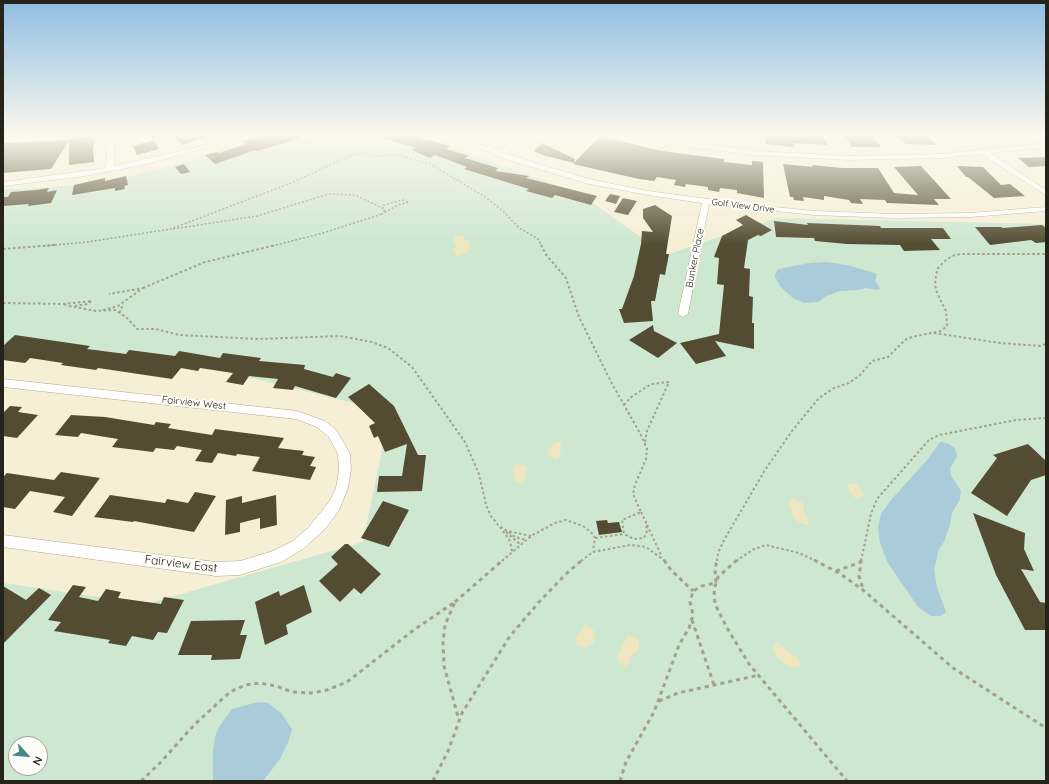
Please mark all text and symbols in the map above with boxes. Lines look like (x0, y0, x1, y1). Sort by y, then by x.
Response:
street label: Golf View Drive (711, 197, 775, 215)
street label: Bunker Place (683, 227, 707, 289)
street label: Fairview West (161, 394, 227, 412)
street label: Fairview East (144, 552, 218, 576)
north arrow (8, 736, 48, 776)
text: N (30, 754, 46, 768)

